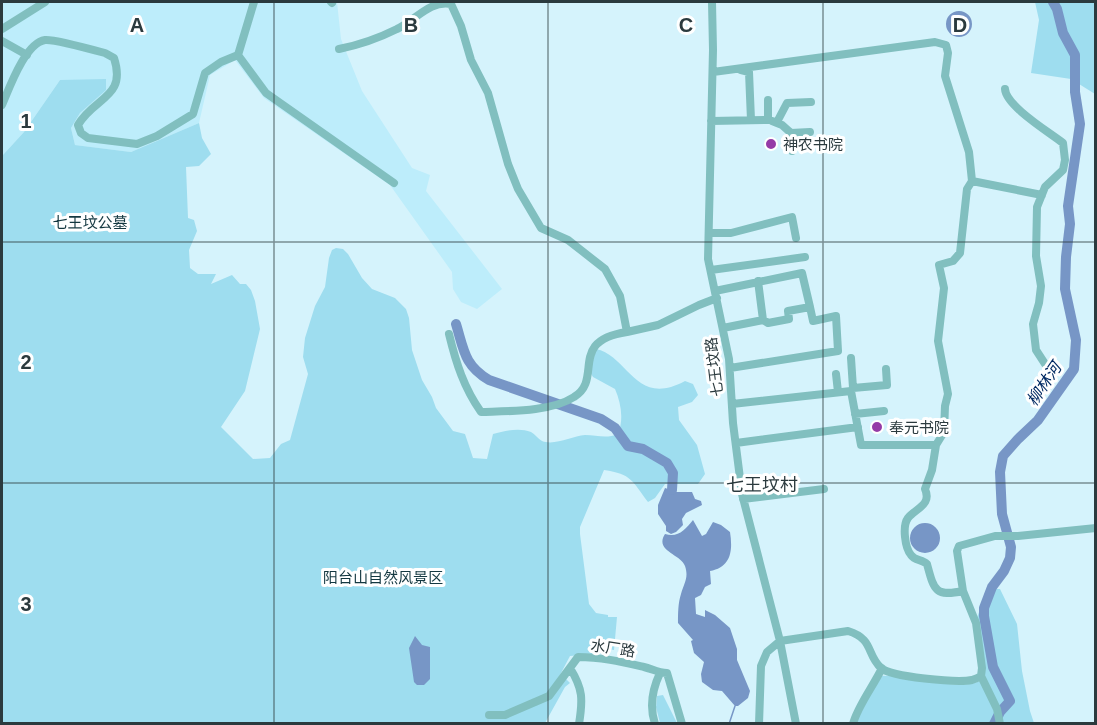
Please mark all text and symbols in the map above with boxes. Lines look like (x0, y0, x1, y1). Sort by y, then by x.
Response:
text: A (130, 14, 144, 36)
text: B (404, 14, 418, 36)
text: C (679, 14, 693, 36)
text: D (953, 14, 967, 36)
text: 1 (20, 110, 32, 132)
place label: 神农书院 (783, 136, 843, 153)
marker: 神农书院 (764, 137, 778, 151)
park label: 七王坟公墓 (52, 214, 128, 231)
street label: 七王坟路 (702, 336, 726, 398)
text: 2 (20, 351, 32, 373)
water label: 柳林河 (1024, 357, 1066, 409)
place label: 奉元书院 (889, 419, 949, 436)
marker: 奉元书院 (870, 420, 884, 434)
district label: 七王坟村 (726, 475, 798, 495)
park label: 阳台山自然风景区 (323, 569, 443, 586)
text: 3 (20, 593, 32, 615)
street label: 水厂路 (589, 636, 637, 660)

